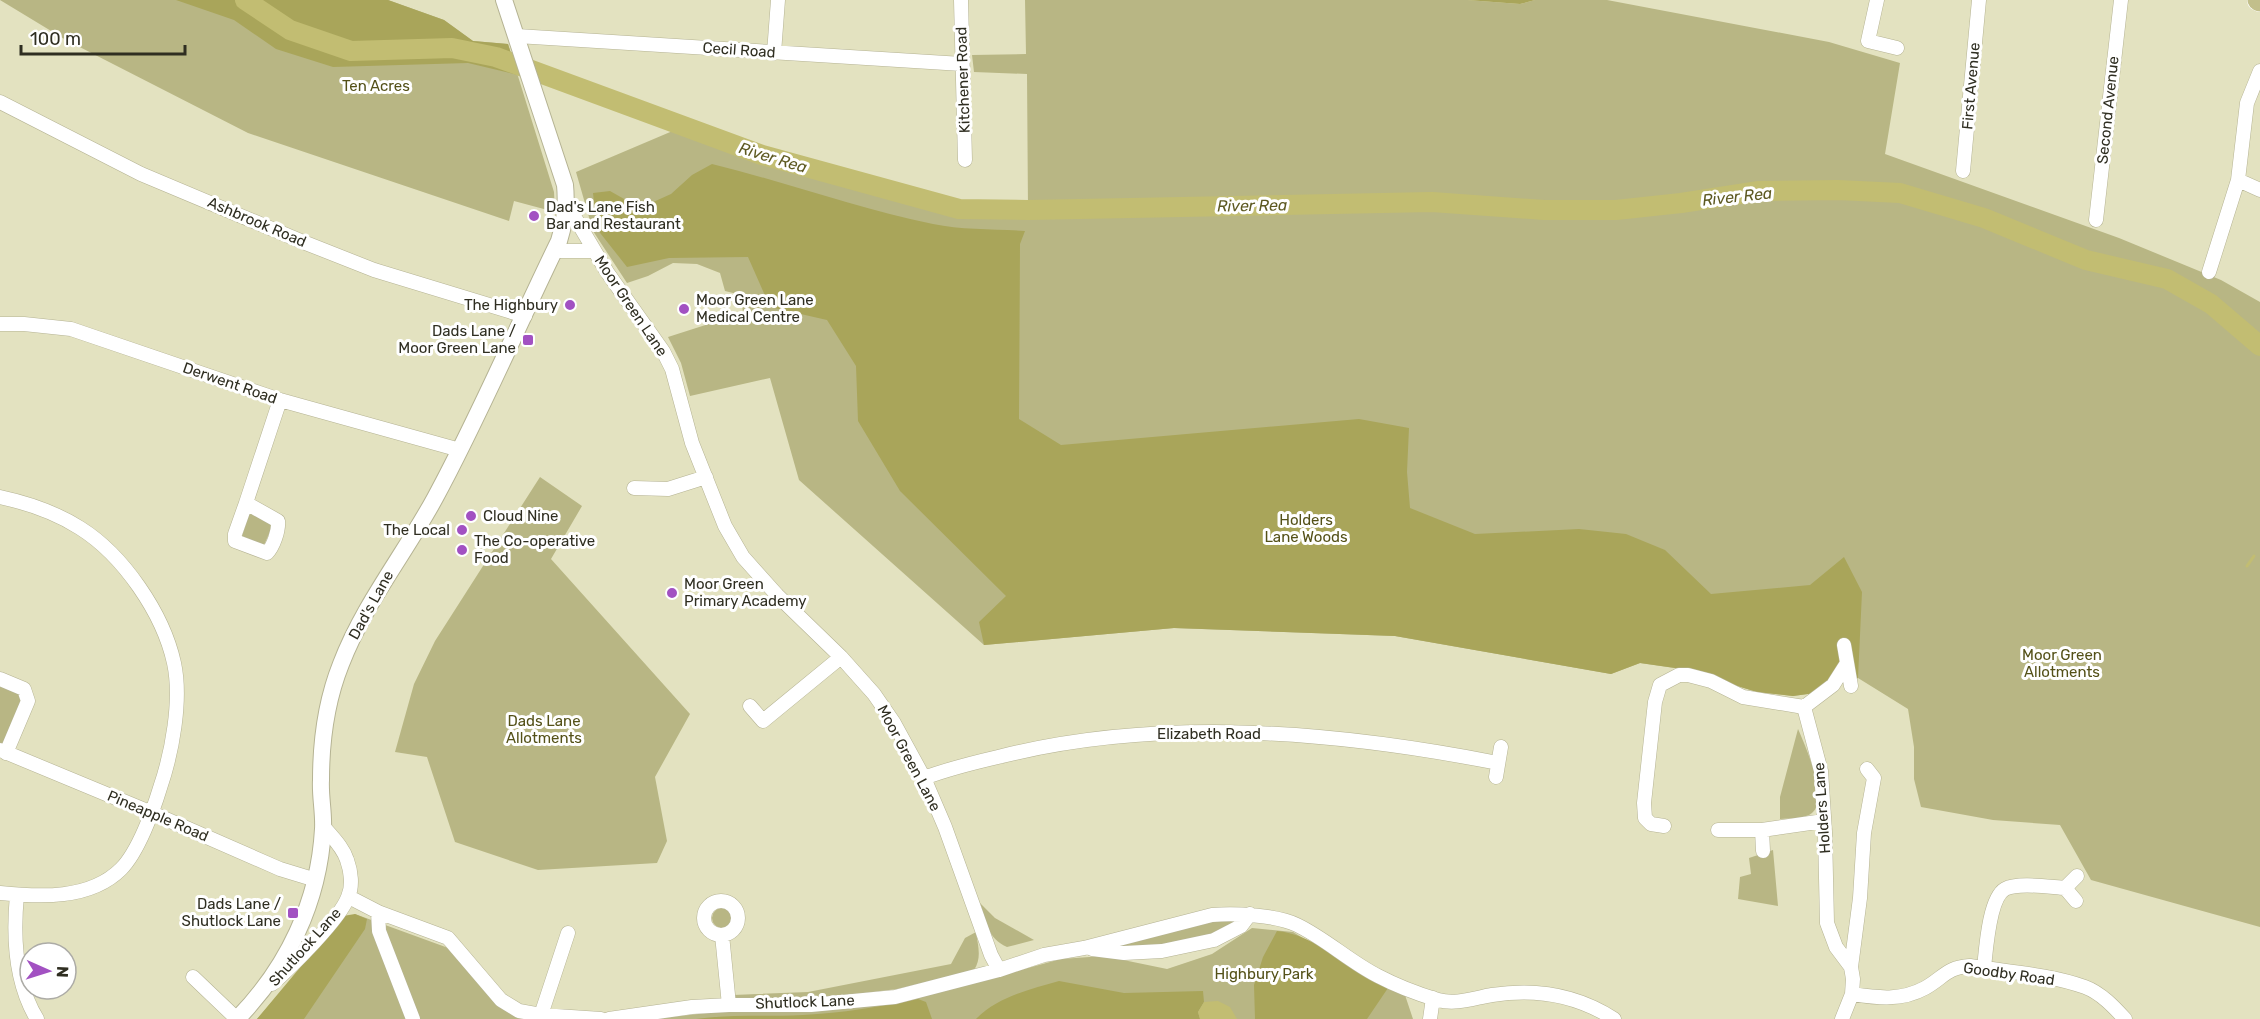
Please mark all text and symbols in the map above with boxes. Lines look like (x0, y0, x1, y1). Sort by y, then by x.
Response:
scale bar (21, 18, 184, 56)
street label: Kitchener Road (952, 27, 974, 133)
text: 100 m (30, 28, 81, 50)
street label: Cecil Road (702, 38, 776, 62)
street label: First Avenue (1958, 42, 1984, 130)
street label: Second Avenue (2093, 55, 2123, 165)
park label: Ten Acres (342, 77, 410, 95)
water label: River Rea (736, 138, 809, 177)
water label: River Rea (1701, 183, 1773, 210)
street label: Ashbrook Road (205, 193, 309, 251)
water label: River Rea (1217, 195, 1287, 216)
place label: Dad's Lane Fish Bar and Restaurant (546, 198, 681, 233)
marker: Dad's Lane Fish Bar and Restaurant (527, 209, 541, 223)
street label: Moor Green Lane (591, 252, 671, 360)
place label: Moor Green Lane Medical Centre (696, 291, 814, 326)
place label: The Highbury (464, 296, 558, 314)
marker: The Highbury (563, 298, 577, 312)
marker: Moor Green Lane Medical Centre (677, 302, 691, 316)
place label: Dads Lane / Moor Green Lane (398, 322, 516, 357)
marker: Dads Lane / Moor Green Lane (521, 333, 535, 347)
street label: Derwent Road (180, 358, 280, 408)
place label: Cloud Nine (483, 507, 558, 525)
marker: Cloud Nine (464, 509, 478, 523)
park label: Holders Lane Woods (1264, 511, 1348, 546)
place label: The Local (383, 521, 450, 539)
marker: The Local (455, 523, 469, 537)
place label: The Co-operative Food (474, 532, 595, 567)
marker: The Co-operative Food (455, 543, 469, 557)
street label: Dad's Lane (345, 567, 397, 643)
place label: Moor Green Primary Academy (684, 575, 807, 610)
marker: Moor Green Primary Academy (665, 586, 679, 600)
park label: Moor Green Allotments (2022, 646, 2102, 681)
street label: Moor Green Lane (873, 702, 945, 814)
park label: Dads Lane Allotments (506, 712, 582, 747)
street label: Elizabeth Road (1157, 725, 1261, 743)
street label: Holders Lane (1810, 762, 1834, 854)
street label: Pineapple Road (105, 787, 211, 845)
place label: Dads Lane / Shutlock Lane (182, 895, 281, 930)
street label: Shutlock Lane (265, 904, 345, 990)
marker: Dads Lane / Shutlock Lane (286, 906, 300, 920)
north arrow (18, 941, 78, 1001)
street label: Goodby Road (1962, 959, 2056, 989)
park label: Highbury Park (1215, 965, 1314, 983)
text: N (53, 966, 72, 978)
street label: Shutlock Lane (755, 991, 855, 1013)

